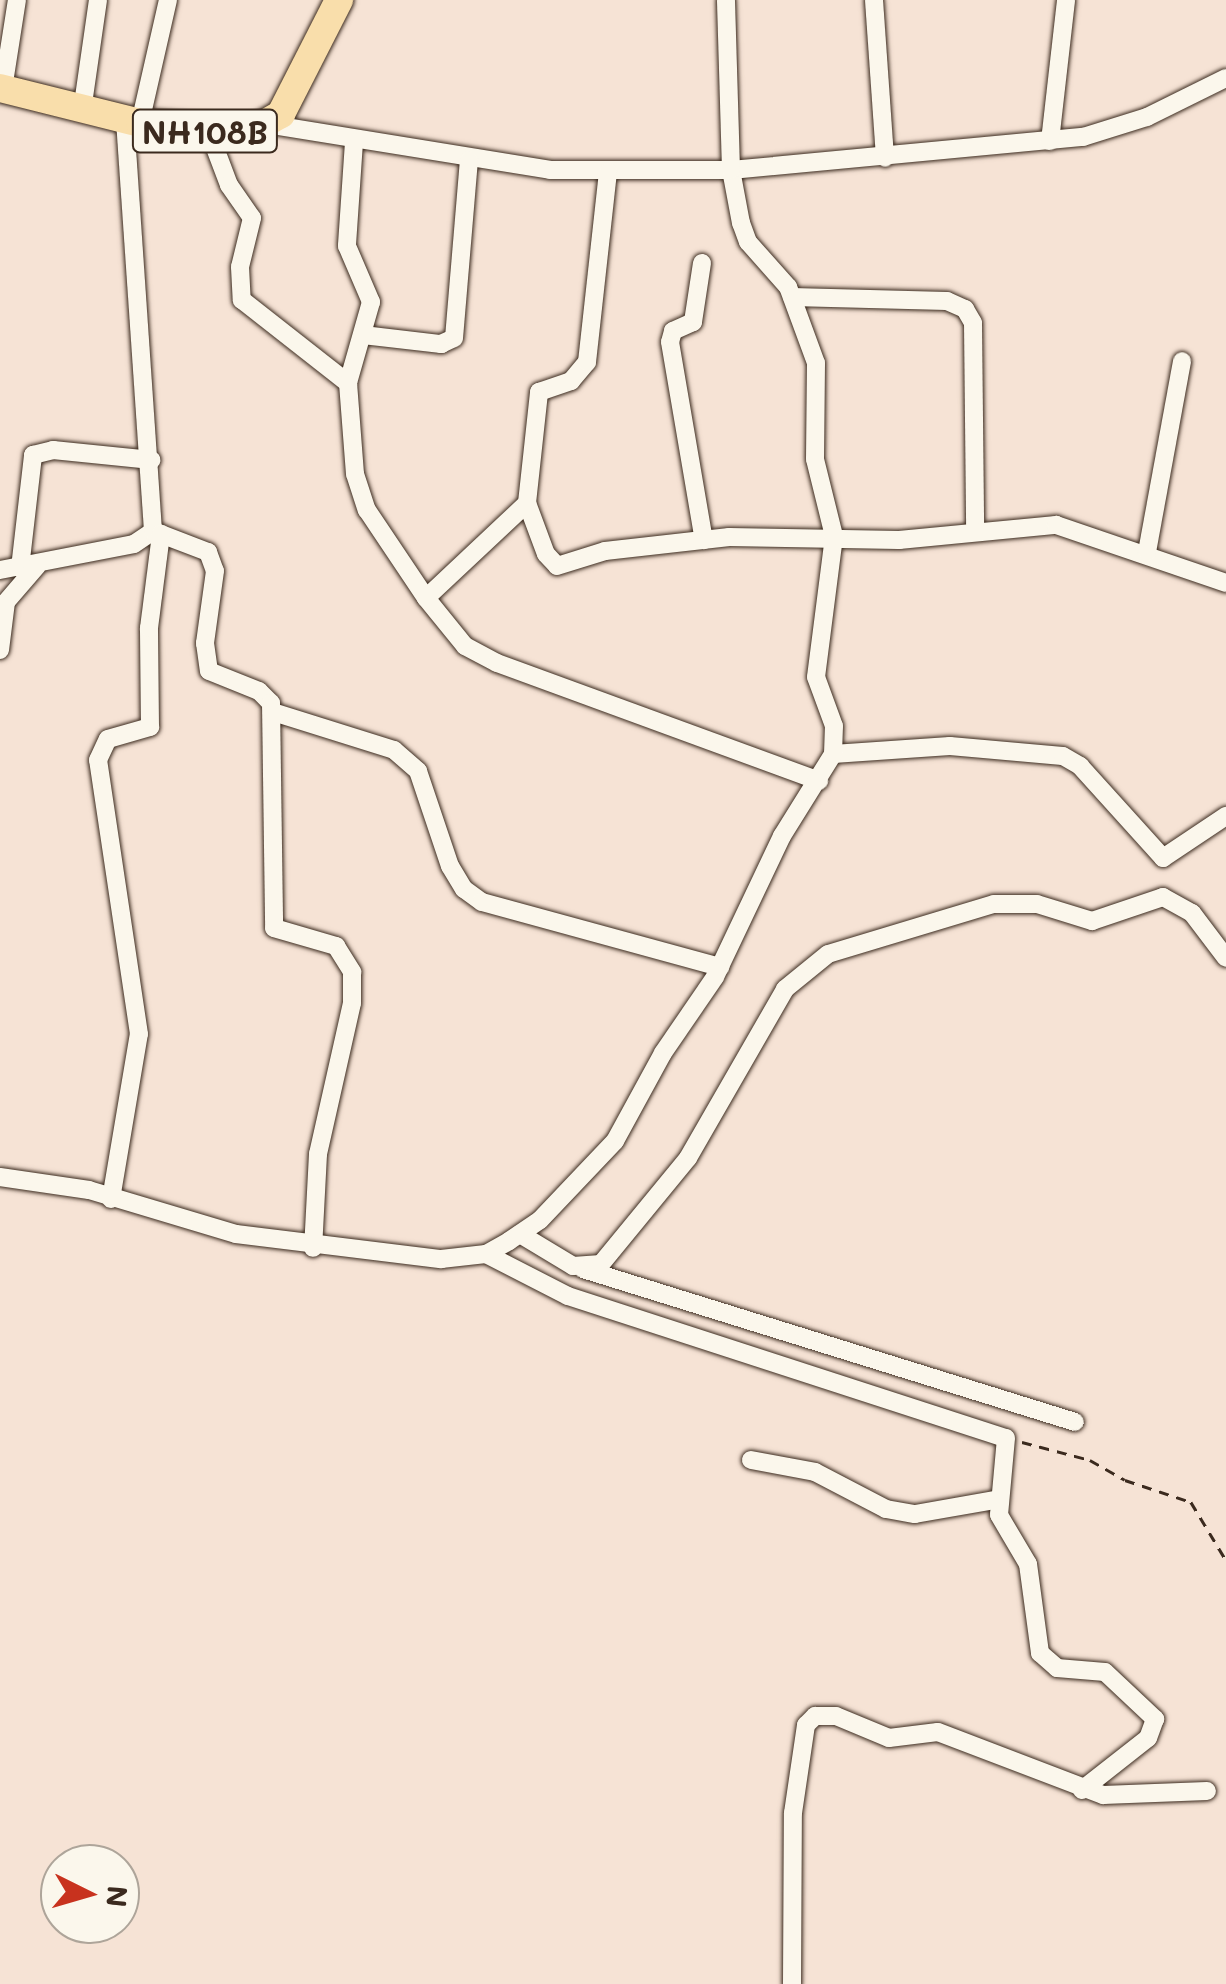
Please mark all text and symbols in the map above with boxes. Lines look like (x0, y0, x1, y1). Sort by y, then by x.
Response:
road number: NH108B (130, 104, 280, 158)
north arrow (40, 1844, 140, 1944)
text: N (99, 1884, 137, 1909)

